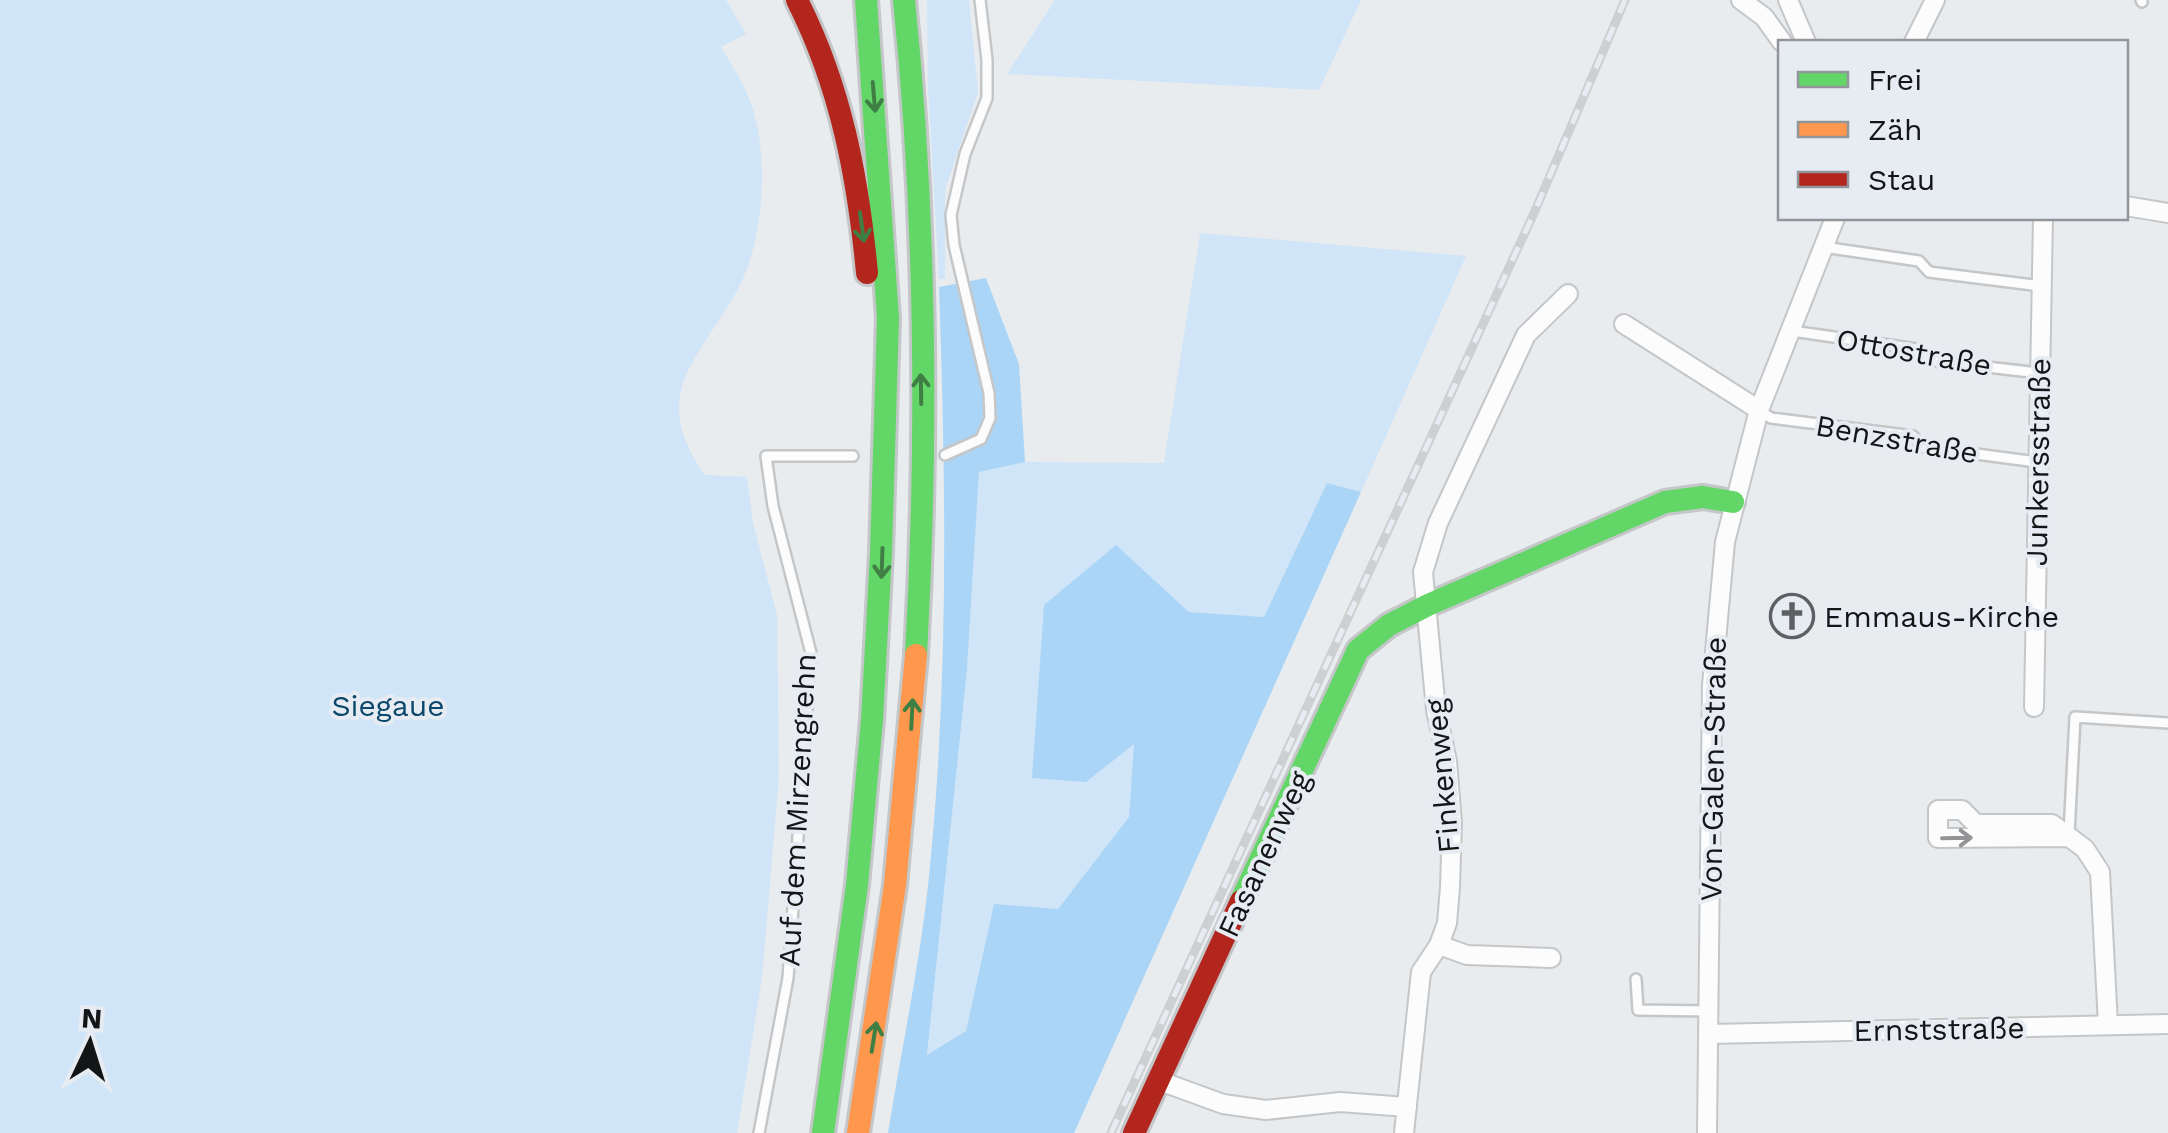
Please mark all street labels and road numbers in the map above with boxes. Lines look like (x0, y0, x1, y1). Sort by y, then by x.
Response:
street label: Ottostraße (1834, 321, 1994, 383)
street label: Junkersstraße (2019, 358, 2057, 566)
street label: Benzstraße (1813, 407, 1981, 471)
street label: Von-Galen-Straße (1693, 636, 1733, 902)
street label: Auf dem Mirzengrehn (771, 653, 823, 967)
street label: Finkenweg (1418, 697, 1466, 855)
street label: Fasanenweg (1210, 766, 1318, 942)
street label: Ernststraße (1853, 1010, 2025, 1048)

